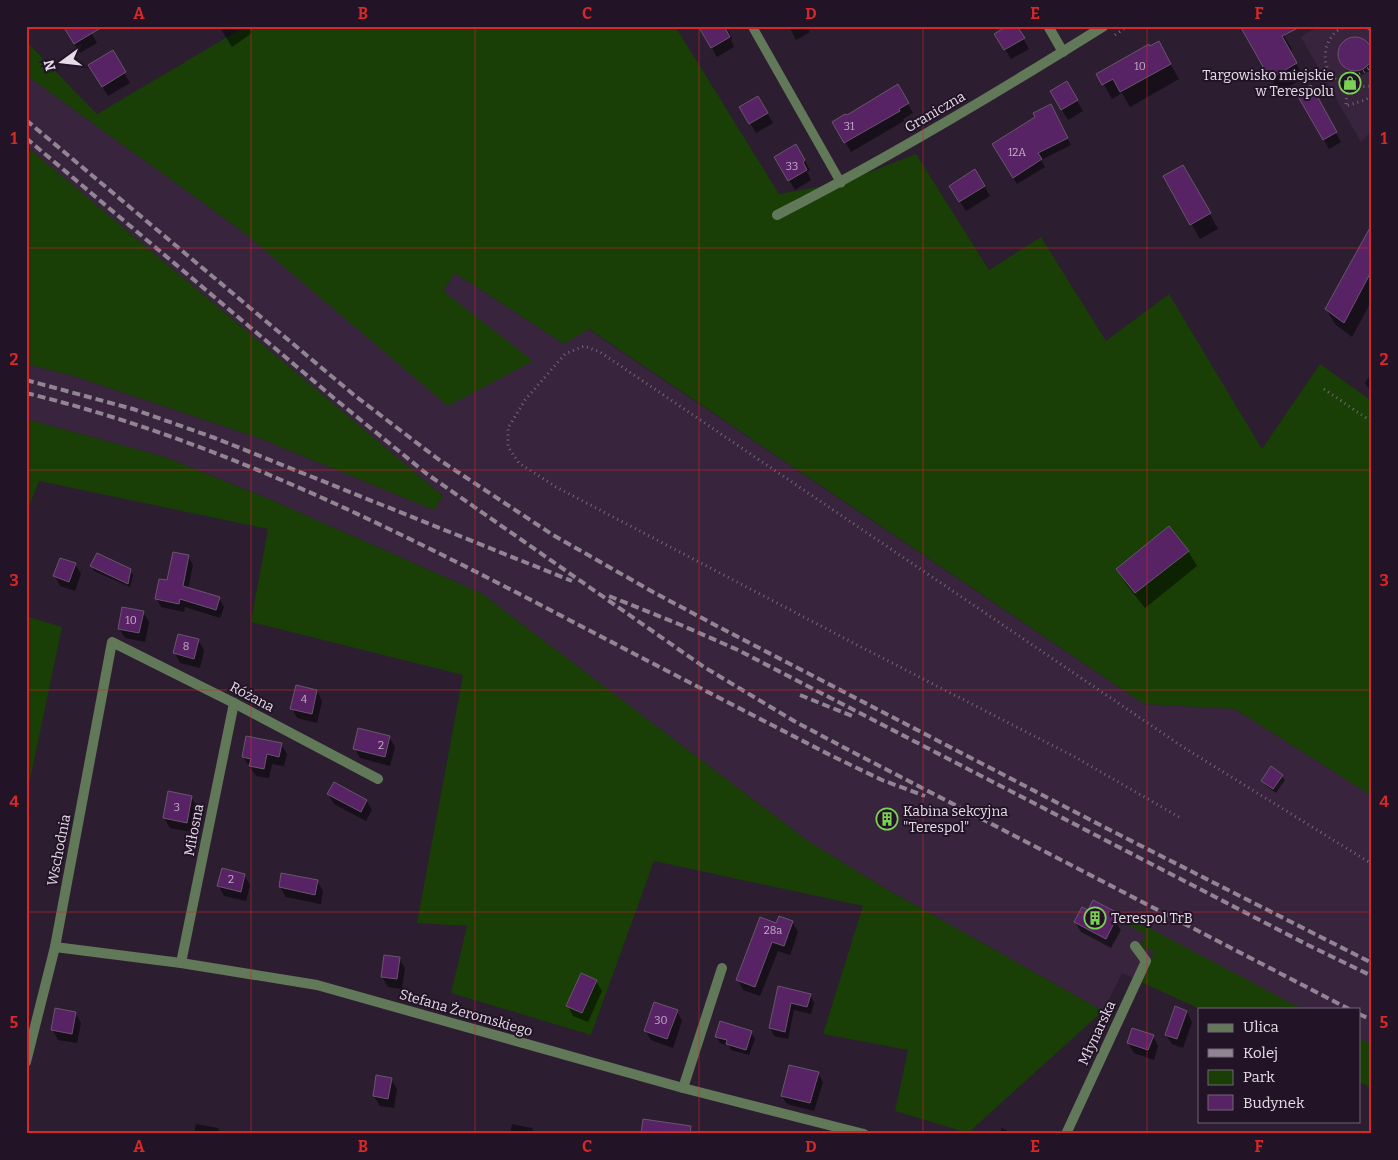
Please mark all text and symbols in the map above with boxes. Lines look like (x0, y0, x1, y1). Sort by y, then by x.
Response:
text: A (133, 4, 145, 23)
text: B (358, 4, 368, 23)
text: C (582, 4, 592, 23)
text: D (805, 4, 817, 23)
text: E (1030, 4, 1040, 23)
text: F (1255, 4, 1264, 23)
north arrow (38, 38, 88, 88)
text: N (40, 58, 60, 73)
house number: 10 (1134, 60, 1146, 73)
place label: Targowisko miejskie w Terespolu (1202, 67, 1334, 100)
shop icon: Targowisko miejskie w Terespolu (1338, 71, 1362, 95)
street label: Graniczna (902, 88, 969, 136)
house number: 31 (844, 120, 855, 133)
text: 1 (11, 129, 18, 148)
text: 1 (1381, 129, 1388, 148)
house number: 12A (1008, 146, 1026, 159)
house number: 33 (786, 160, 798, 173)
text: 2 (9, 350, 19, 369)
text: 2 (1379, 350, 1389, 369)
text: 3 (9, 571, 19, 590)
text: 3 (1379, 571, 1389, 590)
house number: 10 (125, 614, 137, 627)
house number: 8 (183, 640, 189, 653)
street label: Różana (227, 678, 277, 716)
house number: 4 (301, 693, 308, 706)
house number: 2 (378, 739, 384, 752)
text: 4 (9, 792, 19, 811)
text: 4 (1379, 792, 1389, 811)
house number: 3 (174, 801, 180, 814)
street label: Miłosna (181, 802, 207, 857)
place label: Kabina sekcyjna "Terespol" (903, 803, 1008, 836)
building icon: Kabina sekcyjna "Terespol" (875, 807, 899, 831)
street label: Wschodnia (44, 812, 74, 887)
house number: 2 (228, 873, 234, 886)
building icon: Terespol TrB (1083, 906, 1107, 930)
place label: Terespol TrB (1111, 910, 1193, 927)
house number: 28a (764, 924, 782, 937)
street label: Stefana Żeromskiego (397, 986, 535, 1040)
street label: Młynarska (1075, 998, 1119, 1068)
legend (1198, 1008, 1360, 1122)
text: 5 (10, 1013, 19, 1032)
text: 5 (1380, 1013, 1389, 1032)
house number: 30 (654, 1014, 668, 1027)
text: Ulica (1243, 1018, 1279, 1036)
text: Kolej (1243, 1044, 1278, 1062)
text: Park (1243, 1068, 1275, 1086)
text: Budynek (1243, 1094, 1305, 1112)
text: A (133, 1137, 145, 1156)
text: B (358, 1137, 368, 1156)
text: C (582, 1137, 592, 1156)
text: D (805, 1137, 817, 1156)
text: E (1030, 1137, 1040, 1156)
text: F (1255, 1137, 1264, 1156)

